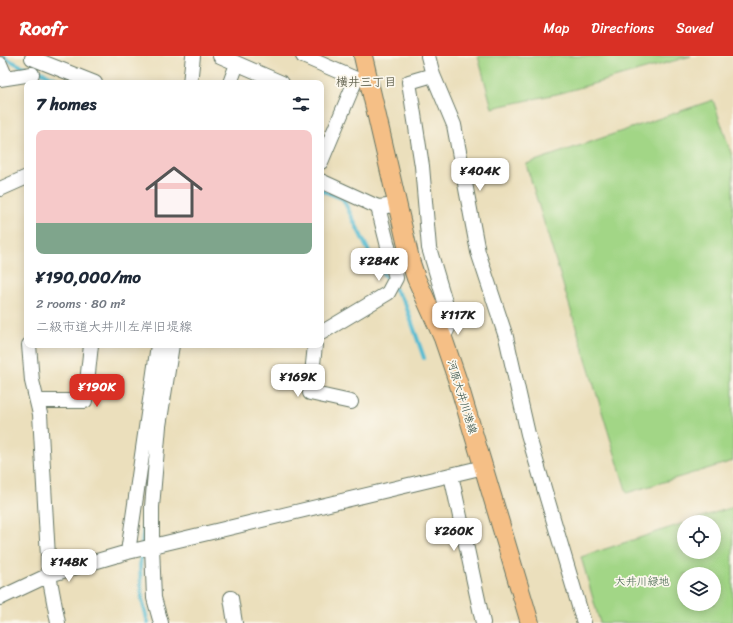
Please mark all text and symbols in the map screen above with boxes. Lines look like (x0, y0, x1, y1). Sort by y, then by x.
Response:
text: Roofr (20, 12, 67, 45)
text: Map (543, 16, 569, 41)
text: Directions (591, 16, 654, 41)
text: Saved (676, 16, 713, 41)
district label: 横井三丁目 (336, 71, 396, 93)
text: 7 homes (36, 89, 96, 119)
icon: filters (290, 93, 312, 115)
icon: home (138, 156, 210, 228)
pin: ¥404K (452, 158, 508, 192)
text: ¥404K (460, 159, 500, 182)
pin: ¥284K (351, 248, 407, 282)
text: ¥284K (360, 249, 398, 272)
text: ¥190,000/mo (36, 262, 141, 292)
text: 2 rooms · 80 m² (36, 292, 126, 315)
pin: ¥117K (430, 302, 486, 336)
text: ¥117K (441, 303, 475, 326)
text: 二級市道大井川左岸旧堤線 (36, 315, 192, 338)
street label: 河原大井川港線 (442, 357, 482, 437)
pin: ¥169K (270, 364, 326, 398)
text: ¥169K (280, 365, 316, 388)
pin: ¥190K (69, 374, 125, 408)
text: ¥190K (79, 375, 115, 398)
map controls (677, 515, 721, 611)
button: locate (677, 515, 721, 559)
pin: ¥260K (426, 518, 482, 552)
text: ¥260K (435, 519, 473, 542)
pin: ¥148K (41, 549, 97, 583)
text: ¥148K (51, 550, 87, 573)
button: layers (677, 567, 721, 611)
park label: 大井川緑地 (615, 572, 670, 591)

